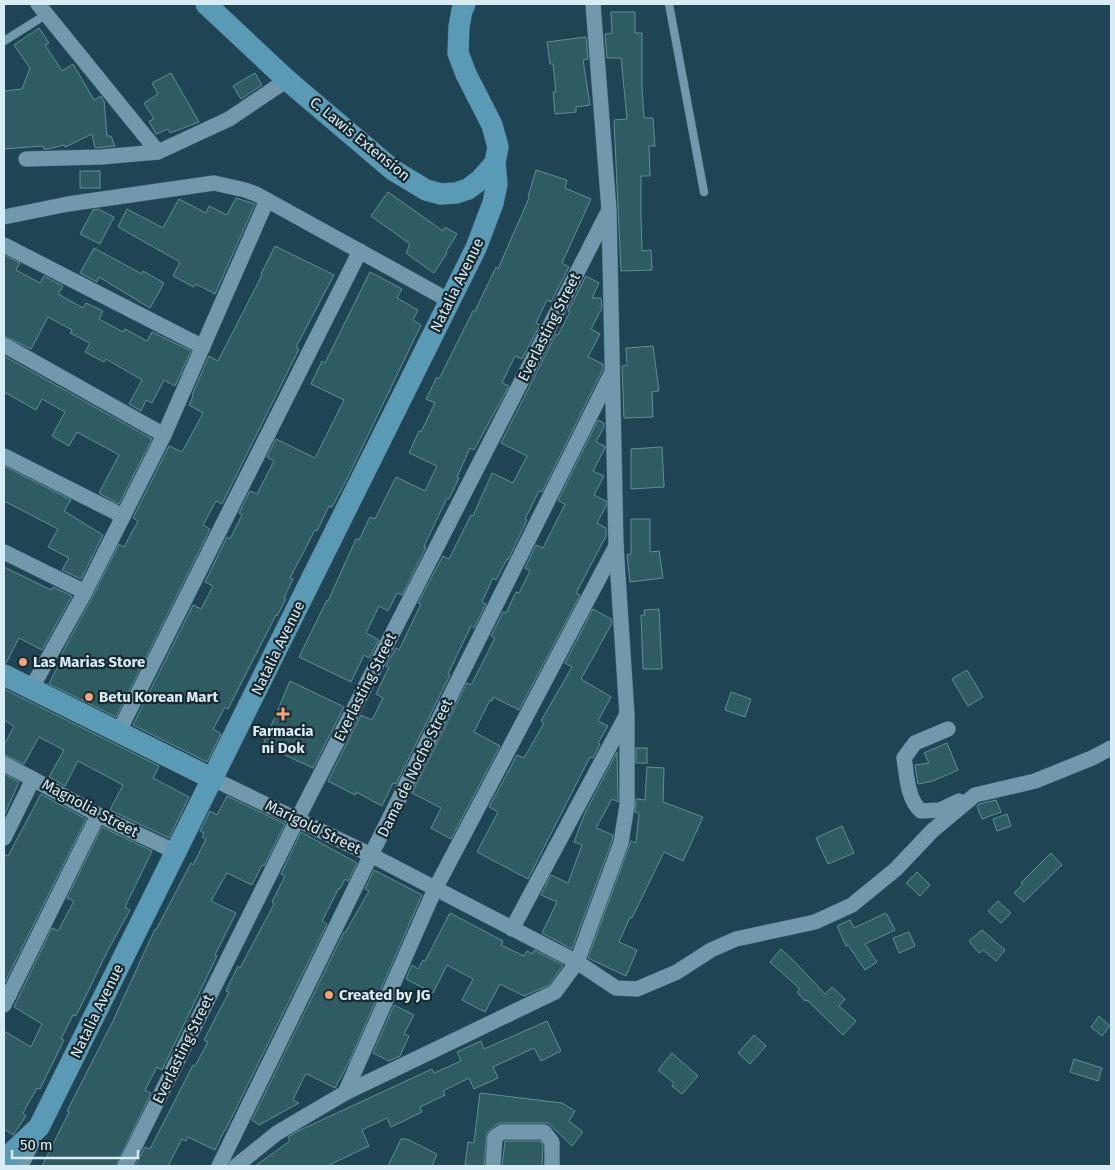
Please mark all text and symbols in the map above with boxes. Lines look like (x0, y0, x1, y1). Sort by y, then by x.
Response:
street label: C. Lawis Extension (306, 93, 414, 185)
street label: Natalia Avenue (426, 235, 488, 335)
street label: Everlasting Street (514, 269, 584, 384)
street label: Natalia Avenue (247, 598, 309, 698)
street label: Everlasting Street (330, 629, 400, 744)
place label: Las Marias Store (33, 653, 145, 671)
marker: Las Marias Store (17, 656, 29, 668)
place label: Betu Korean Mart (99, 688, 219, 706)
marker: Betu Korean Mart (83, 691, 95, 703)
street label: Dama de Noche Street (374, 695, 457, 840)
marker: Farmacia ni Dok (277, 708, 289, 720)
place label: Farmacia ni Dok (252, 722, 314, 757)
street label: Magnolia Street (39, 775, 142, 841)
street label: Marigold Street (262, 796, 364, 858)
street label: Natalia Avenue (66, 961, 128, 1061)
place label: Created by JG (339, 986, 430, 1004)
marker: Created by JG (323, 989, 335, 1001)
street label: Everlasting Street (149, 991, 217, 1107)
scale bar (12, 1128, 139, 1160)
text: 50 m (20, 1136, 53, 1154)

